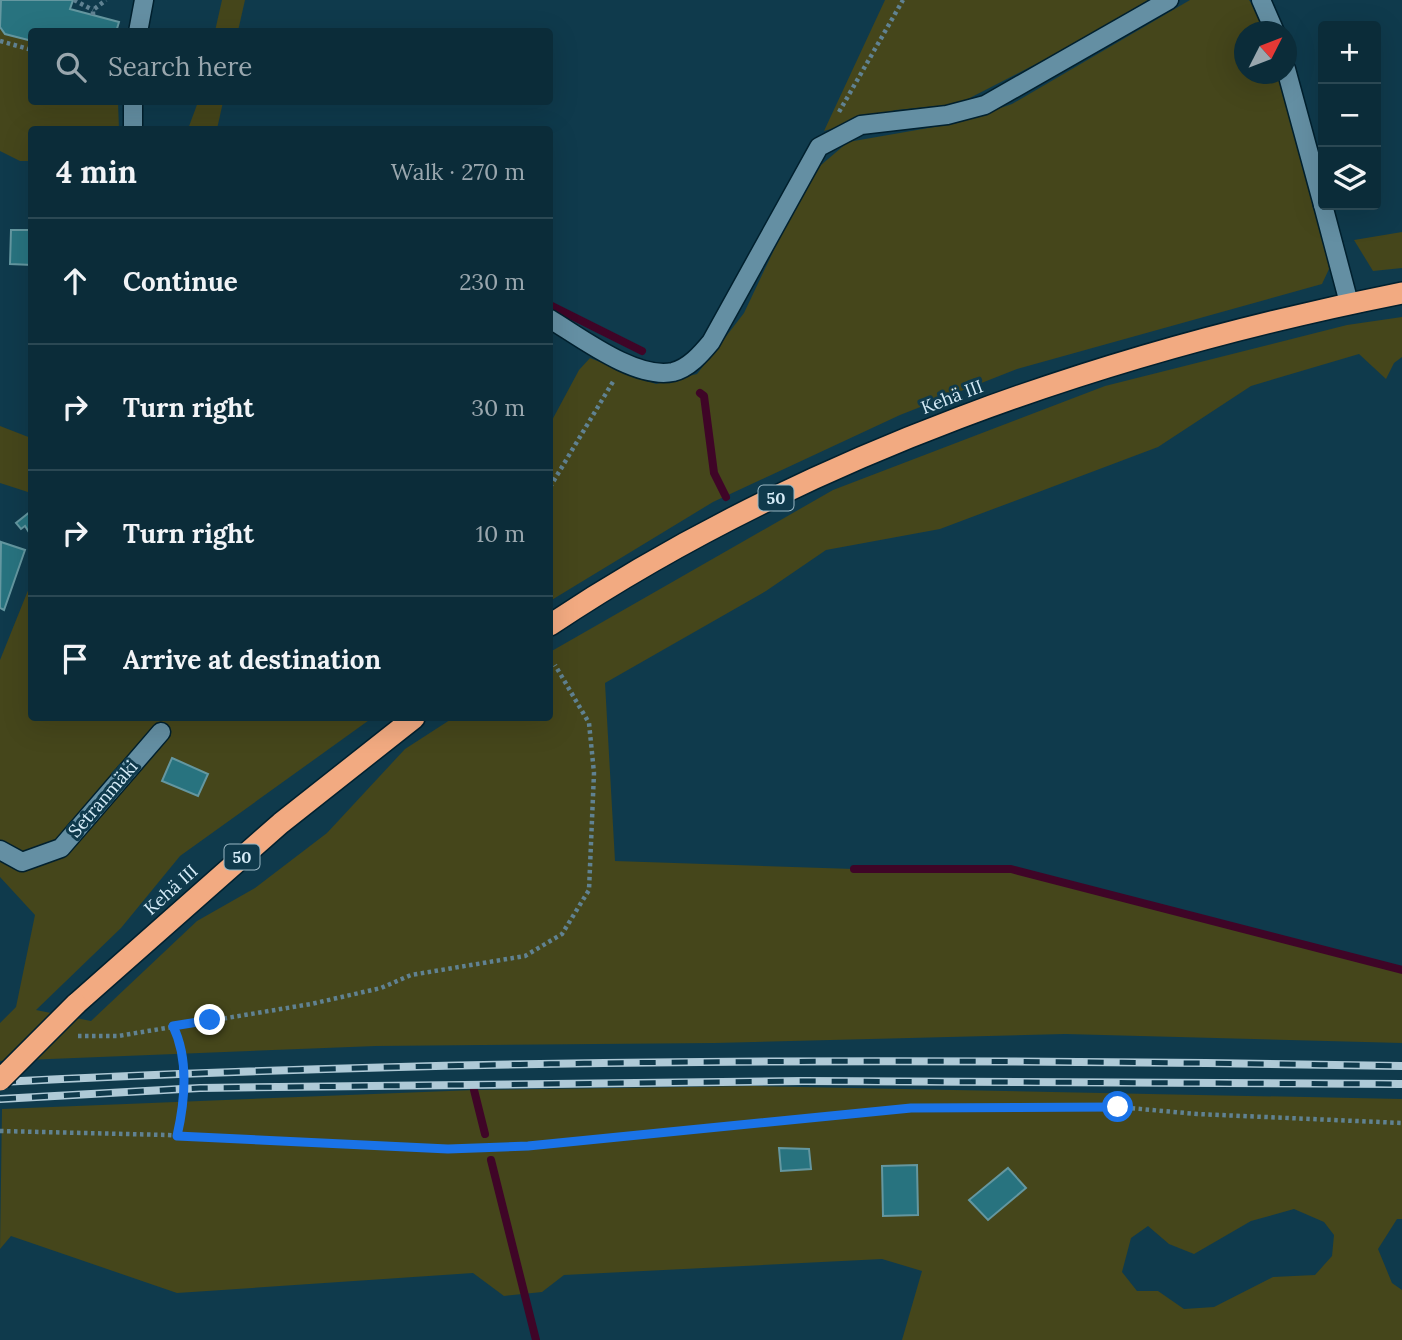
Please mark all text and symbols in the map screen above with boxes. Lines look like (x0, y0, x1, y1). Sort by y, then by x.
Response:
north arrow (1234, 21, 1297, 84)
map controls (1318, 21, 1381, 210)
button: + (1318, 21, 1381, 84)
search box (28, 28, 553, 105)
icon: search (52, 48, 90, 86)
text: Search here (108, 50, 252, 83)
button: − (1318, 84, 1381, 147)
button: layers (1318, 147, 1381, 210)
text: 4 min (56, 153, 137, 191)
text: Walk · 270 m (391, 157, 525, 186)
icon: ahead (56, 262, 94, 300)
text: Continue (123, 265, 238, 298)
text: 230 m (459, 267, 525, 296)
street label: Kehä III (918, 374, 986, 419)
icon: right (56, 388, 94, 426)
text: Turn right (123, 391, 254, 424)
text: 30 m (471, 393, 525, 422)
road number: 50 (758, 485, 794, 510)
icon: right (56, 514, 94, 552)
text: Turn right (123, 517, 254, 550)
text: 10 m (476, 519, 525, 548)
icon: arrive (56, 640, 94, 678)
text: Arrive at destination (123, 643, 381, 676)
street label: Setranmäki (63, 755, 142, 842)
road number: 50 (224, 844, 260, 870)
street label: Kehä III (139, 859, 202, 920)
route end (194, 1004, 225, 1035)
route start (1102, 1091, 1133, 1122)

